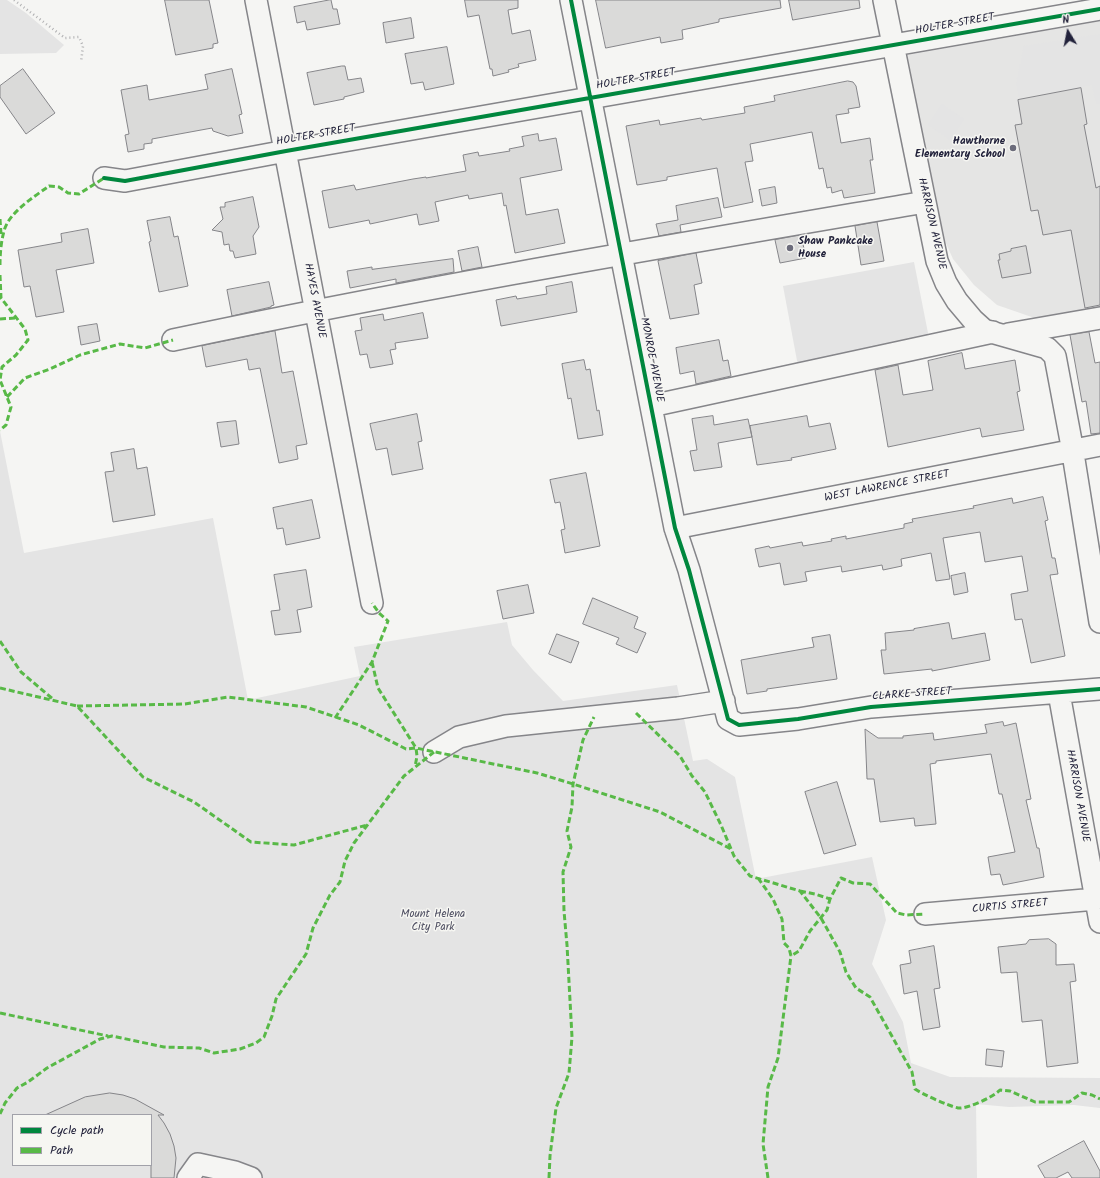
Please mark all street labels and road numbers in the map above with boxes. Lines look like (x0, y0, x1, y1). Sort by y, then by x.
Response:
street label: HOLTER STREET (914, 12, 996, 38)
street label: HOLTER STREET (595, 67, 677, 93)
street label: HOLTER STREET (275, 123, 357, 149)
street label: HARRISON AVENUE (914, 177, 948, 271)
street label: HAYES AVENUE (300, 262, 328, 340)
street label: MONROE AVENUE (636, 316, 666, 404)
street label: WEST LAWRENCE STREET (823, 468, 951, 506)
street label: CLARKE STREET (872, 686, 952, 704)
street label: HARRISON AVENUE (1062, 748, 1092, 844)
street label: CURTIS STREET (972, 897, 1048, 917)

